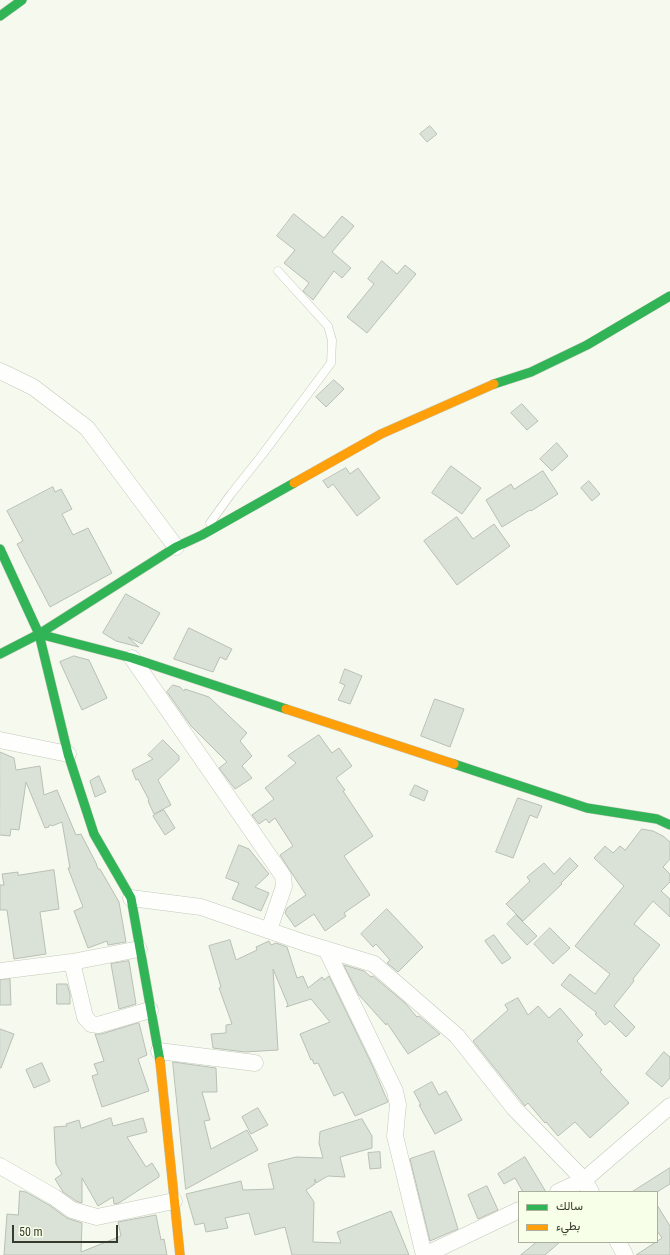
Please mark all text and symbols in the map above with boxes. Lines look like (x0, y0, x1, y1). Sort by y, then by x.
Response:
legend (518, 1191, 658, 1243)
text: سالك (556, 1199, 583, 1213)
scale bar (14, 1217, 120, 1243)
text: بطيء (556, 1219, 580, 1233)
text: 50 m (19, 1225, 43, 1239)

